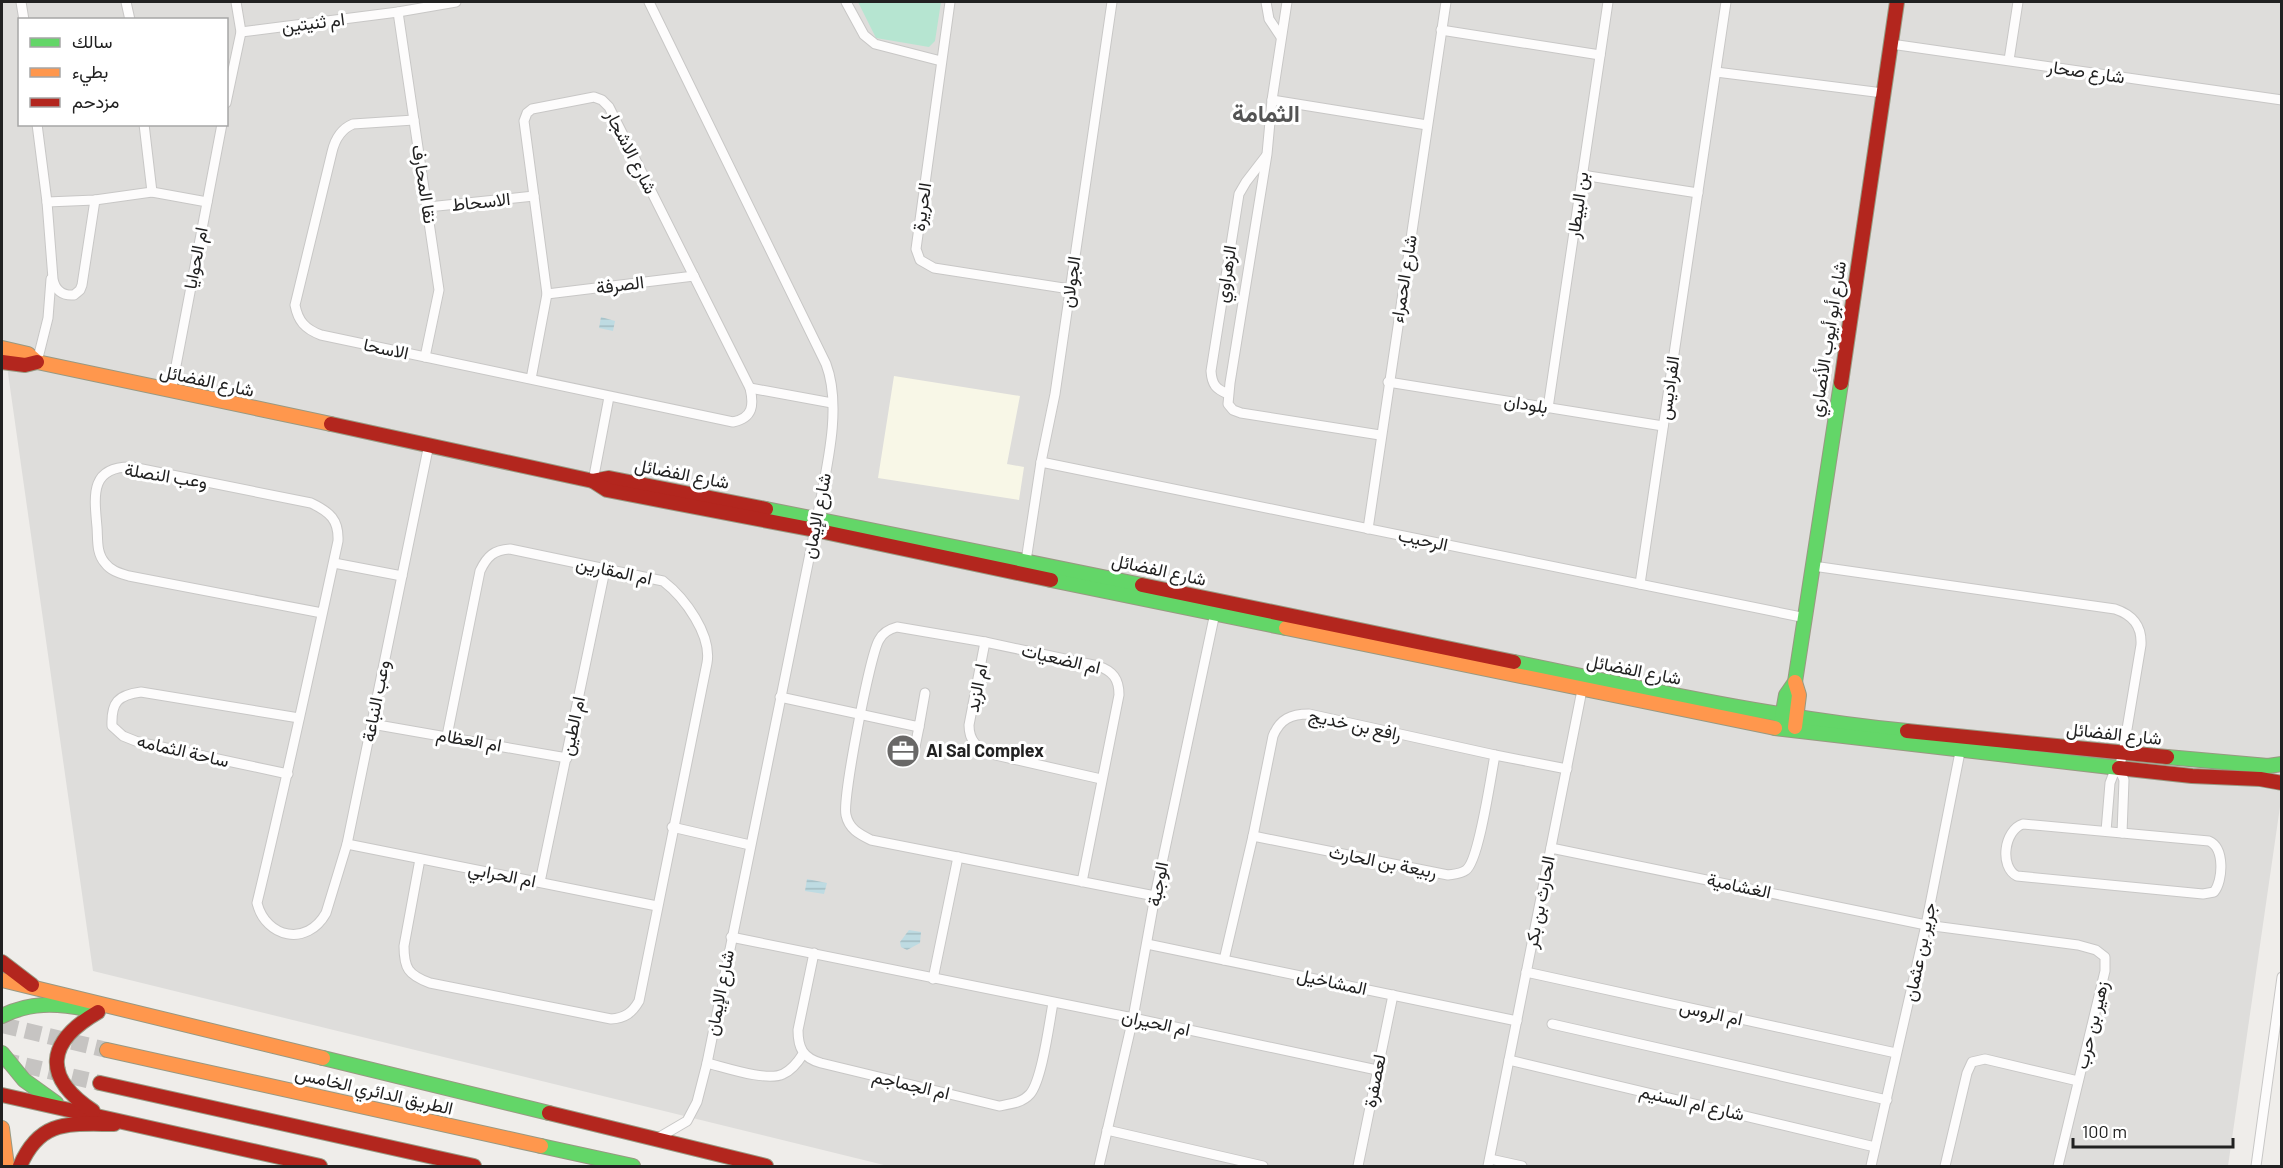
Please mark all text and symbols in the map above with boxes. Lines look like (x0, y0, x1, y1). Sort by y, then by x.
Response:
street label: ام ثنيتين (280, 7, 346, 39)
legend (18, 18, 228, 126)
text: سالك (72, 30, 112, 52)
street label: شارع صحار (2045, 55, 2126, 89)
text: بطيء (72, 60, 108, 87)
text: مزدحم (72, 90, 119, 114)
district label: الثمامة (1232, 98, 1300, 127)
street label: شارع الاشجار (599, 105, 662, 198)
street label: نقا المحارف (407, 143, 442, 225)
street label: بن البيطار (1561, 170, 1594, 241)
street label: الحريرة (907, 181, 936, 233)
street label: الاسحاط (450, 187, 511, 215)
street label: ام الحوايا (178, 225, 214, 291)
street label: شارع الحمراء (1385, 233, 1423, 325)
street label: الزهراوي (1210, 243, 1245, 305)
street label: الجولان (1055, 255, 1086, 309)
street label: شارع أبو أيوب الأنصاري (1804, 259, 1855, 419)
street label: الصرفة (595, 270, 645, 299)
street label: الاسحا (362, 333, 411, 364)
street label: الفراديس (1653, 354, 1684, 422)
street label: شارع الفضائل (158, 359, 256, 403)
street label: بلودان (1503, 389, 1550, 418)
street label: شارع الفضائل (633, 453, 731, 495)
street label: وعب النصلة (123, 458, 209, 493)
street label: شارع الإيمان (797, 471, 837, 561)
street label: الرحيب (1396, 523, 1450, 556)
street label: شارع الفضائل (1110, 548, 1208, 592)
street label: ام المقارين (574, 551, 654, 591)
street label: ام الضعيات (1019, 638, 1103, 680)
street label: شارع الفضائل (1585, 649, 1683, 691)
street label: وعب النباعة (356, 658, 395, 744)
street label: ام الزبد (961, 662, 993, 714)
street label: ام الطين (555, 694, 591, 758)
street label: رافع بن خديج (1306, 703, 1404, 747)
street label: شارع الفضائل (2065, 717, 2163, 751)
street label: ام العظام (435, 722, 503, 758)
street label: ساحة الثمامه (135, 729, 231, 771)
office icon: Al Sal Complex (885, 733, 921, 769)
place label: Al Sal Complex (926, 739, 1044, 761)
street label: ربيعة بن الحارث (1327, 840, 1439, 883)
street label: الحارث بن بكر (1519, 854, 1560, 951)
street label: ام الحرابي (465, 857, 538, 896)
street label: الوجبة (1142, 860, 1173, 908)
street label: الغشامية (1705, 868, 1773, 903)
street label: جرير بن عثمان (1898, 900, 1941, 1004)
street label: شارع الإيمان (700, 948, 740, 1038)
street label: المشاخيل (1295, 963, 1369, 1000)
street label: زهير بن حرب (2069, 978, 2114, 1071)
street label: ام الروس (1677, 995, 1745, 1031)
street label: ام الحيران (1120, 1004, 1192, 1042)
street label: لعصفرة (1358, 1052, 1391, 1110)
street label: الطريق الدائري الخامس (292, 1061, 455, 1124)
street label: ام الجماجم (870, 1064, 952, 1106)
street label: شارع ام السنيم (1637, 1079, 1747, 1127)
scale bar (2073, 1111, 2234, 1149)
text: 100 m (2082, 1120, 2127, 1142)

